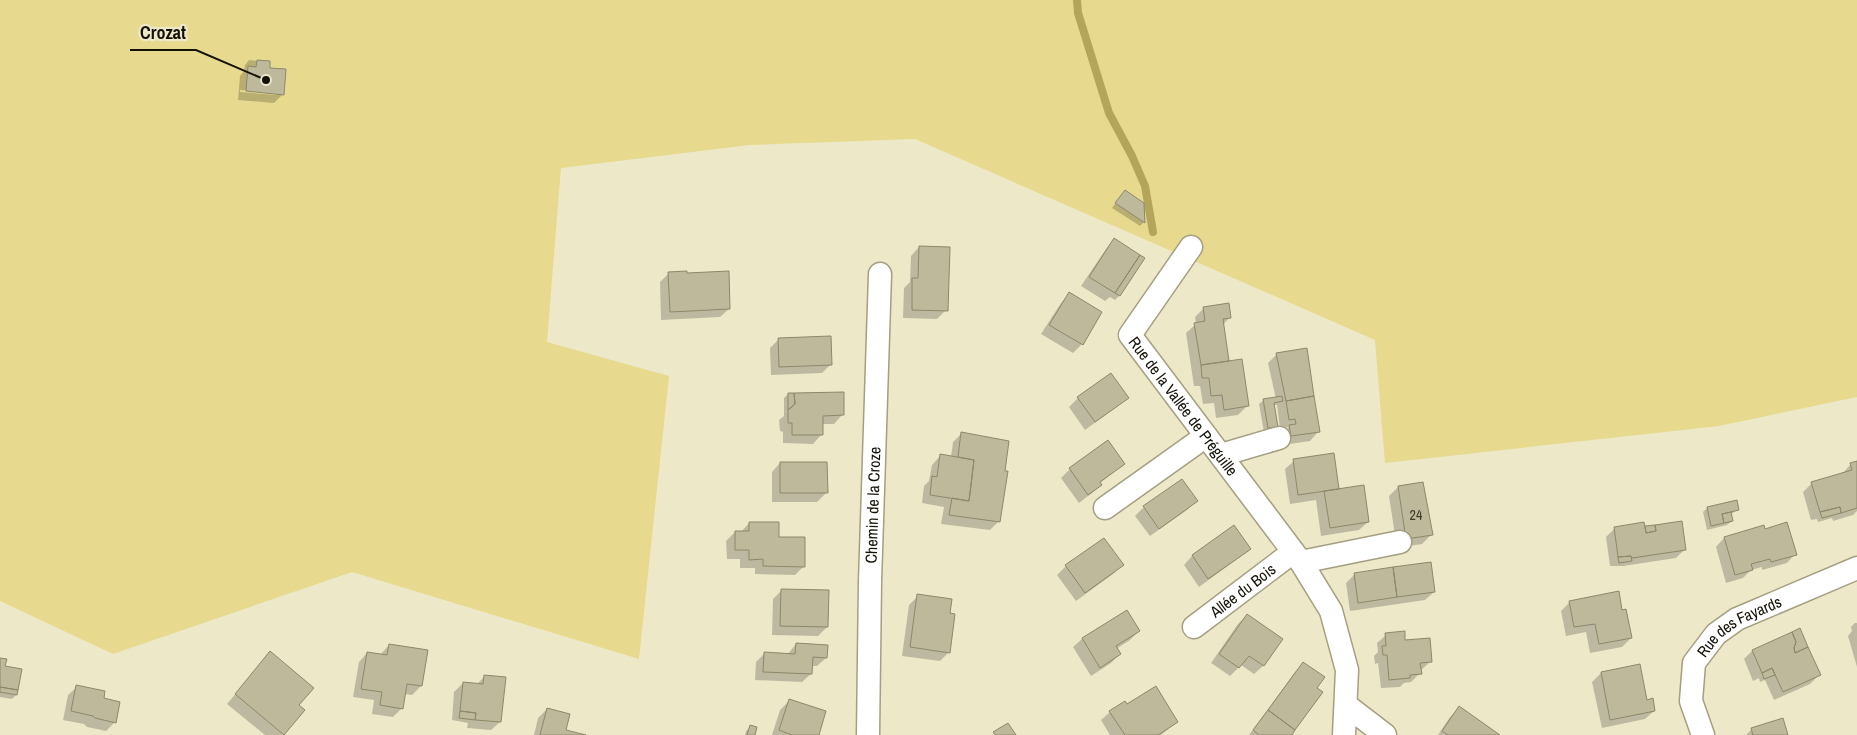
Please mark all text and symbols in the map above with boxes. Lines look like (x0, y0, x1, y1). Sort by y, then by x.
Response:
callout: Crozat (130, 17, 196, 50)
text: Crozat (140, 20, 186, 45)
street label: Rue de la Vallée de Préguille (1124, 332, 1243, 480)
street label: Chemin de la Croze (860, 446, 885, 564)
house number: 24 (1410, 506, 1423, 524)
street label: Allée du Bois (1204, 558, 1280, 623)
street label: Rue des Fayards (1691, 590, 1785, 662)

